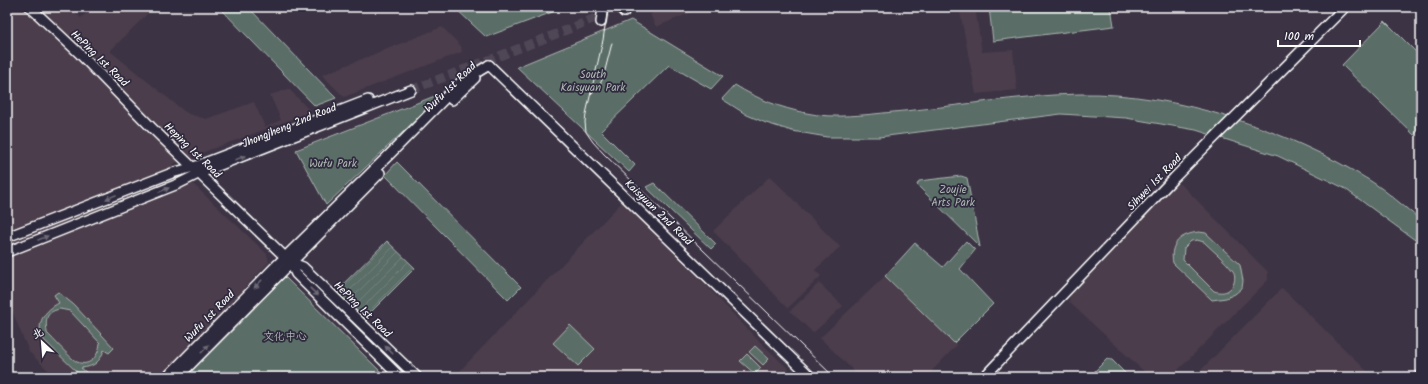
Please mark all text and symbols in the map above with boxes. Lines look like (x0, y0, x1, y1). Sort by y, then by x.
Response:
scale bar (1278, 22, 1360, 48)
street label: HePing 1st Road (66, 26, 133, 92)
text: 100 m (1284, 27, 1315, 46)
street label: Wufu 1st Road (420, 58, 481, 117)
park label: South Kaisyuan Park (561, 66, 626, 97)
street label: Jhongjheng 2nd Road (239, 99, 340, 153)
street label: Heping 1st Road (159, 118, 226, 183)
street label: Sihwei 1st Road (1123, 150, 1187, 215)
one-way arrow (234, 155, 245, 161)
park label: Wufu Park (309, 155, 358, 173)
street label: Kaisyuan 2nd Road (620, 175, 697, 250)
park label: Zoujie Arts Park (931, 181, 976, 212)
one-way arrow (158, 186, 170, 192)
one-way arrow (105, 194, 117, 200)
one-way arrow (38, 234, 50, 240)
street label: HePing 1st Road (329, 277, 396, 343)
one-way arrow (253, 279, 262, 289)
street label: Wufu 1st Road (180, 286, 240, 347)
one-way arrow (309, 287, 319, 297)
north arrow (22, 322, 62, 362)
text: 北 (29, 323, 47, 344)
park label: 文化中心 (263, 328, 307, 346)
one-way arrow (200, 344, 210, 354)
one-way arrow (384, 345, 394, 355)

